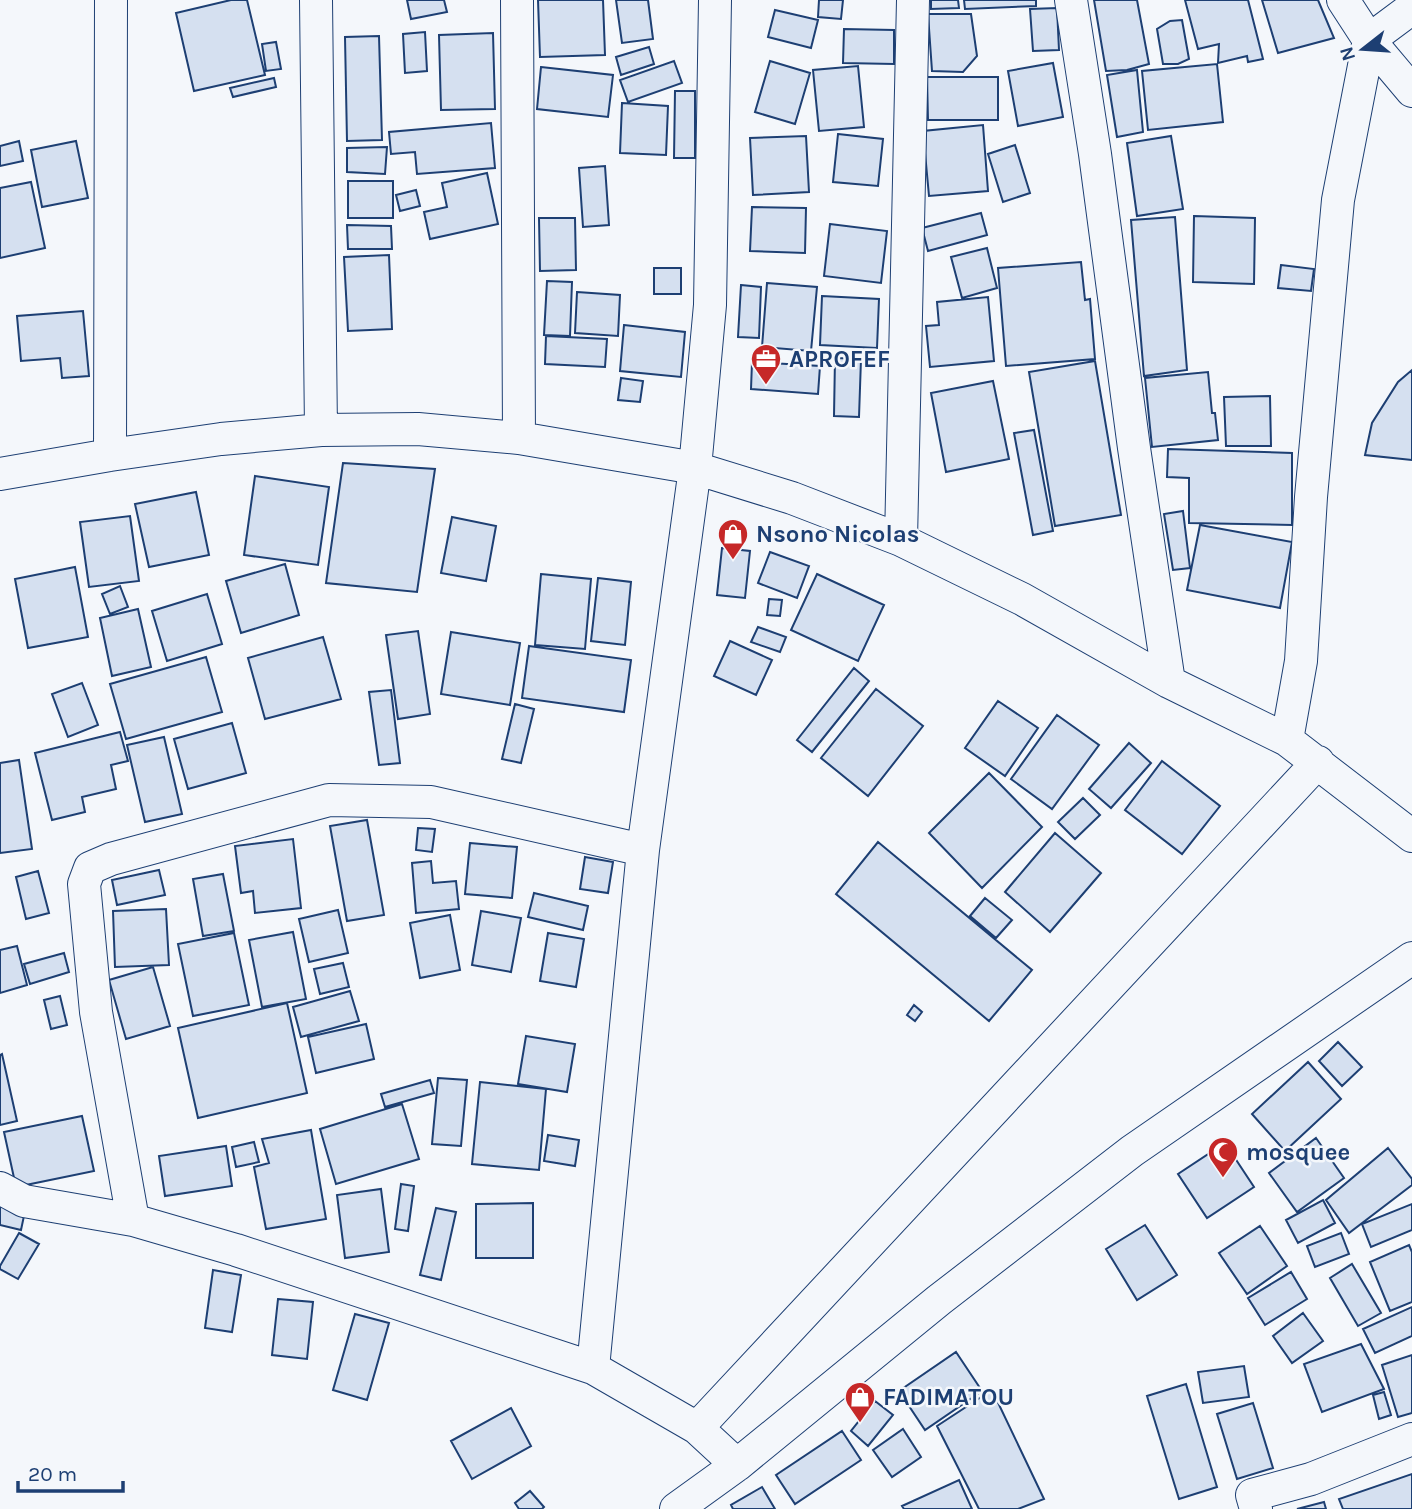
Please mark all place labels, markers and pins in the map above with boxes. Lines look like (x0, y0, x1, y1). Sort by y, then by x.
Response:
office icon: APROFEF (749, 342, 783, 386)
place label: APROFEF (789, 345, 890, 373)
shop icon: Nsono Nicolas (716, 517, 750, 561)
place label: Nsono Nicolas (756, 520, 919, 548)
mosque icon: mosquee (1206, 1135, 1240, 1179)
place label: mosquee (1246, 1138, 1350, 1166)
shop icon: FADIMATOU (843, 1380, 877, 1424)
place label: FADIMATOU (883, 1383, 1014, 1411)

